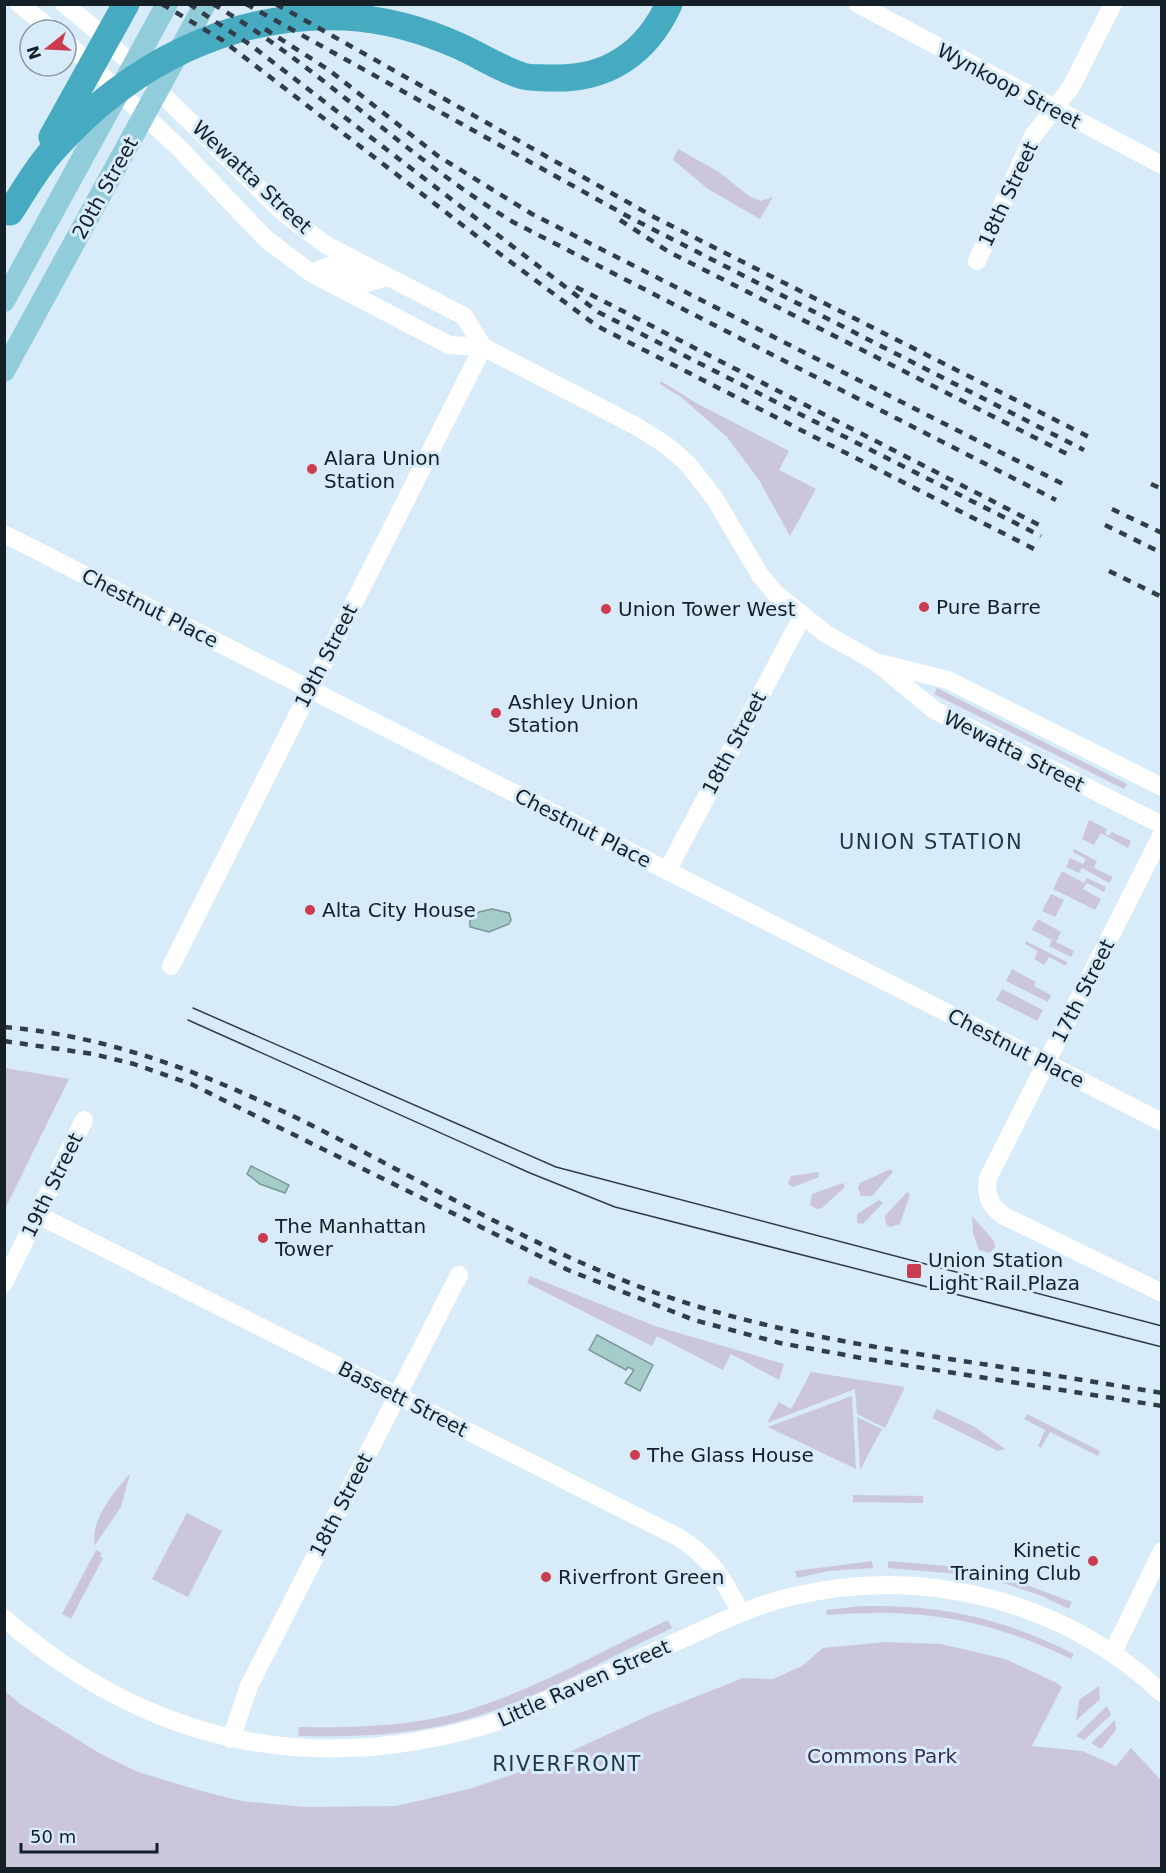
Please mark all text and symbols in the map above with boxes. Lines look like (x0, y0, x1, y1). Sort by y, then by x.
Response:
north arrow (18, 18, 78, 78)
street label: Wynkoop Street (933, 38, 1085, 134)
text: N (23, 43, 45, 62)
street label: Wewatta Street (187, 116, 317, 239)
street label: 20th Street (67, 133, 143, 243)
street label: 18th Street (973, 138, 1043, 250)
place label: Alara Union Station (324, 446, 440, 493)
marker: Alara Union Station (305, 462, 319, 476)
street label: Chestnut Place (78, 563, 222, 653)
place label: Pure Barre (936, 595, 1041, 619)
place label: Union Tower West (618, 597, 796, 621)
street label: 19th Street (290, 600, 362, 712)
marker: Pure Barre (917, 600, 931, 614)
marker: Union Tower West (599, 602, 613, 616)
street label: 18th Street (697, 687, 771, 799)
place label: Ashley Union Station (508, 690, 639, 737)
street label: Wewatta Street (940, 705, 1088, 797)
marker: Ashley Union Station (489, 706, 503, 720)
street label: Chestnut Place (511, 783, 655, 873)
district label: UNION STATION (839, 830, 1023, 854)
place label: Alta City House (322, 898, 476, 922)
marker: Alta City House (303, 903, 317, 917)
street label: 17th Street (1047, 935, 1119, 1047)
street label: Chestnut Place (944, 1003, 1088, 1093)
street label: 19th Street (16, 1129, 88, 1241)
place label: The Manhattan Tower (274, 1214, 426, 1261)
marker: The Manhattan Tower (256, 1231, 270, 1245)
place label: Union Station Light Rail Plaza (928, 1248, 1080, 1295)
marker: Union Station Light Rail Plaza (905, 1262, 923, 1280)
street label: Bassett Street (334, 1356, 472, 1442)
place label: The Glass House (646, 1443, 814, 1467)
marker: The Glass House (628, 1448, 642, 1462)
street label: 18th Street (305, 1449, 377, 1561)
place label: Kinetic Training Club (950, 1538, 1081, 1585)
marker: Kinetic Training Club (1086, 1554, 1100, 1568)
place label: Riverfront Green (558, 1565, 724, 1589)
marker: Riverfront Green (539, 1570, 553, 1584)
street label: Little Raven Street (494, 1634, 674, 1732)
park label: Commons Park (807, 1744, 957, 1768)
district label: RIVERFRONT (492, 1752, 642, 1776)
scale bar (21, 1816, 158, 1854)
text: 50 m (30, 1826, 76, 1847)

